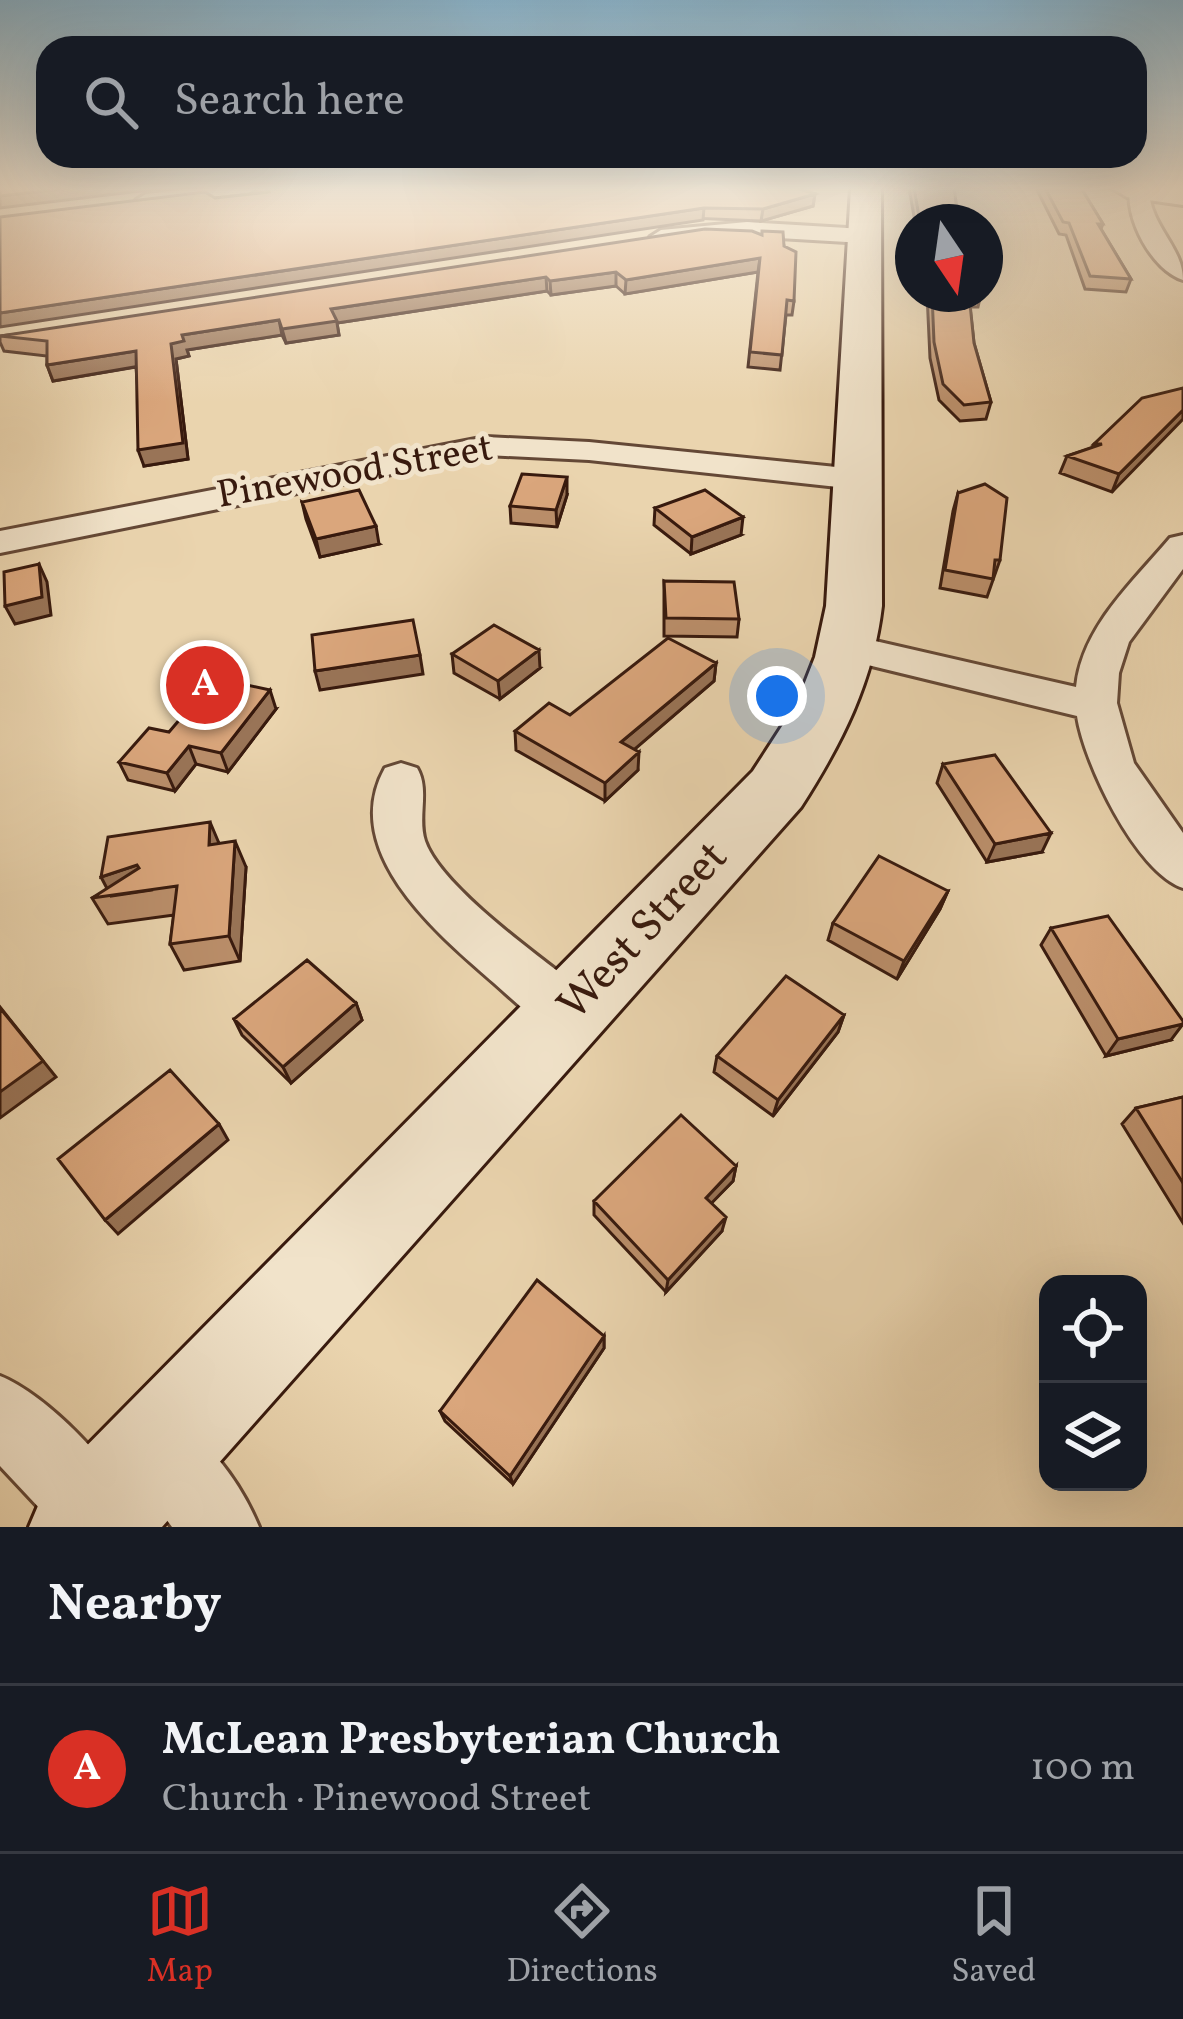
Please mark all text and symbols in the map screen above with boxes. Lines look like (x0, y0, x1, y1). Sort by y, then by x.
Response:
search box (36, 36, 1147, 168)
icon: search (78, 69, 144, 135)
text: Search here (174, 71, 405, 134)
north arrow (895, 204, 1003, 312)
street label: Pinewood Street (213, 422, 497, 524)
pin: A (166, 640, 244, 730)
your location (747, 666, 807, 726)
street label: West Street (544, 828, 744, 1036)
map controls (1039, 1275, 1147, 1491)
button: locate (1039, 1275, 1147, 1383)
button: layers (1039, 1383, 1147, 1491)
text: Nearby (48, 1570, 222, 1641)
text: McLean Presbyterian Church (162, 1710, 781, 1773)
text: A (73, 1742, 101, 1796)
text: 100 m (1030, 1742, 1135, 1796)
text: Church · Pinewood Street (162, 1773, 591, 1827)
tab: Map (147, 1878, 213, 1996)
tab: Directions (506, 1878, 658, 1996)
tab: Saved (951, 1878, 1036, 1996)

